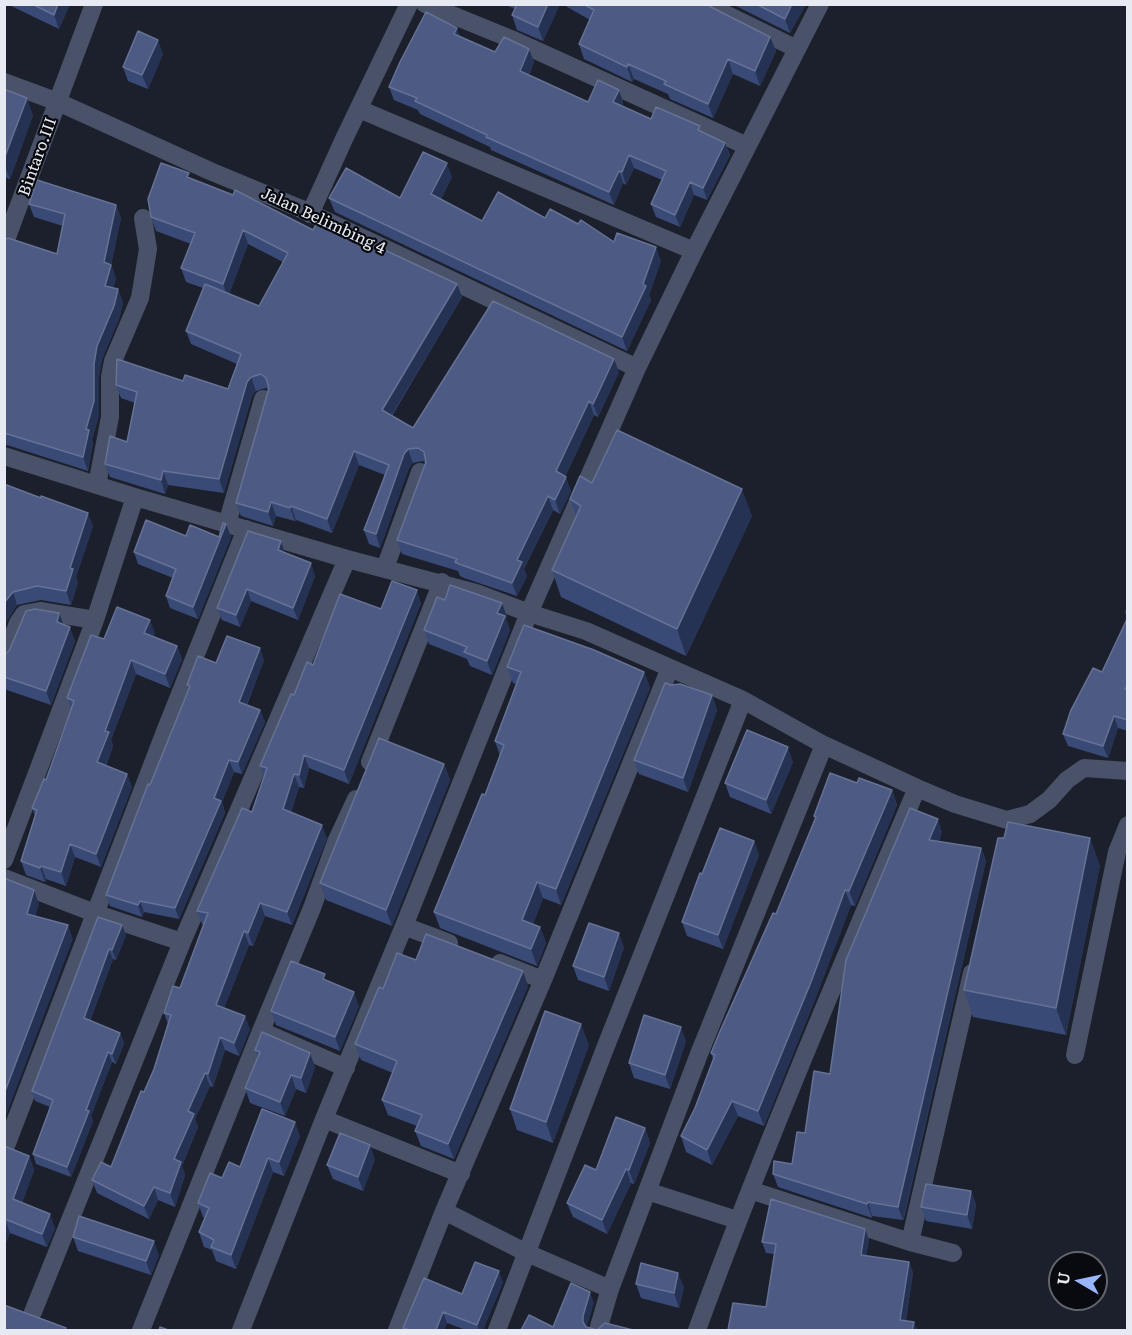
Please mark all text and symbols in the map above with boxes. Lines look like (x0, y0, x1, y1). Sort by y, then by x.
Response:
street label: Bintaro.III (15, 115, 61, 199)
street label: Jalan Belimbing 4 (258, 184, 388, 258)
north arrow (1048, 1251, 1108, 1311)
text: U (1049, 1270, 1075, 1287)

